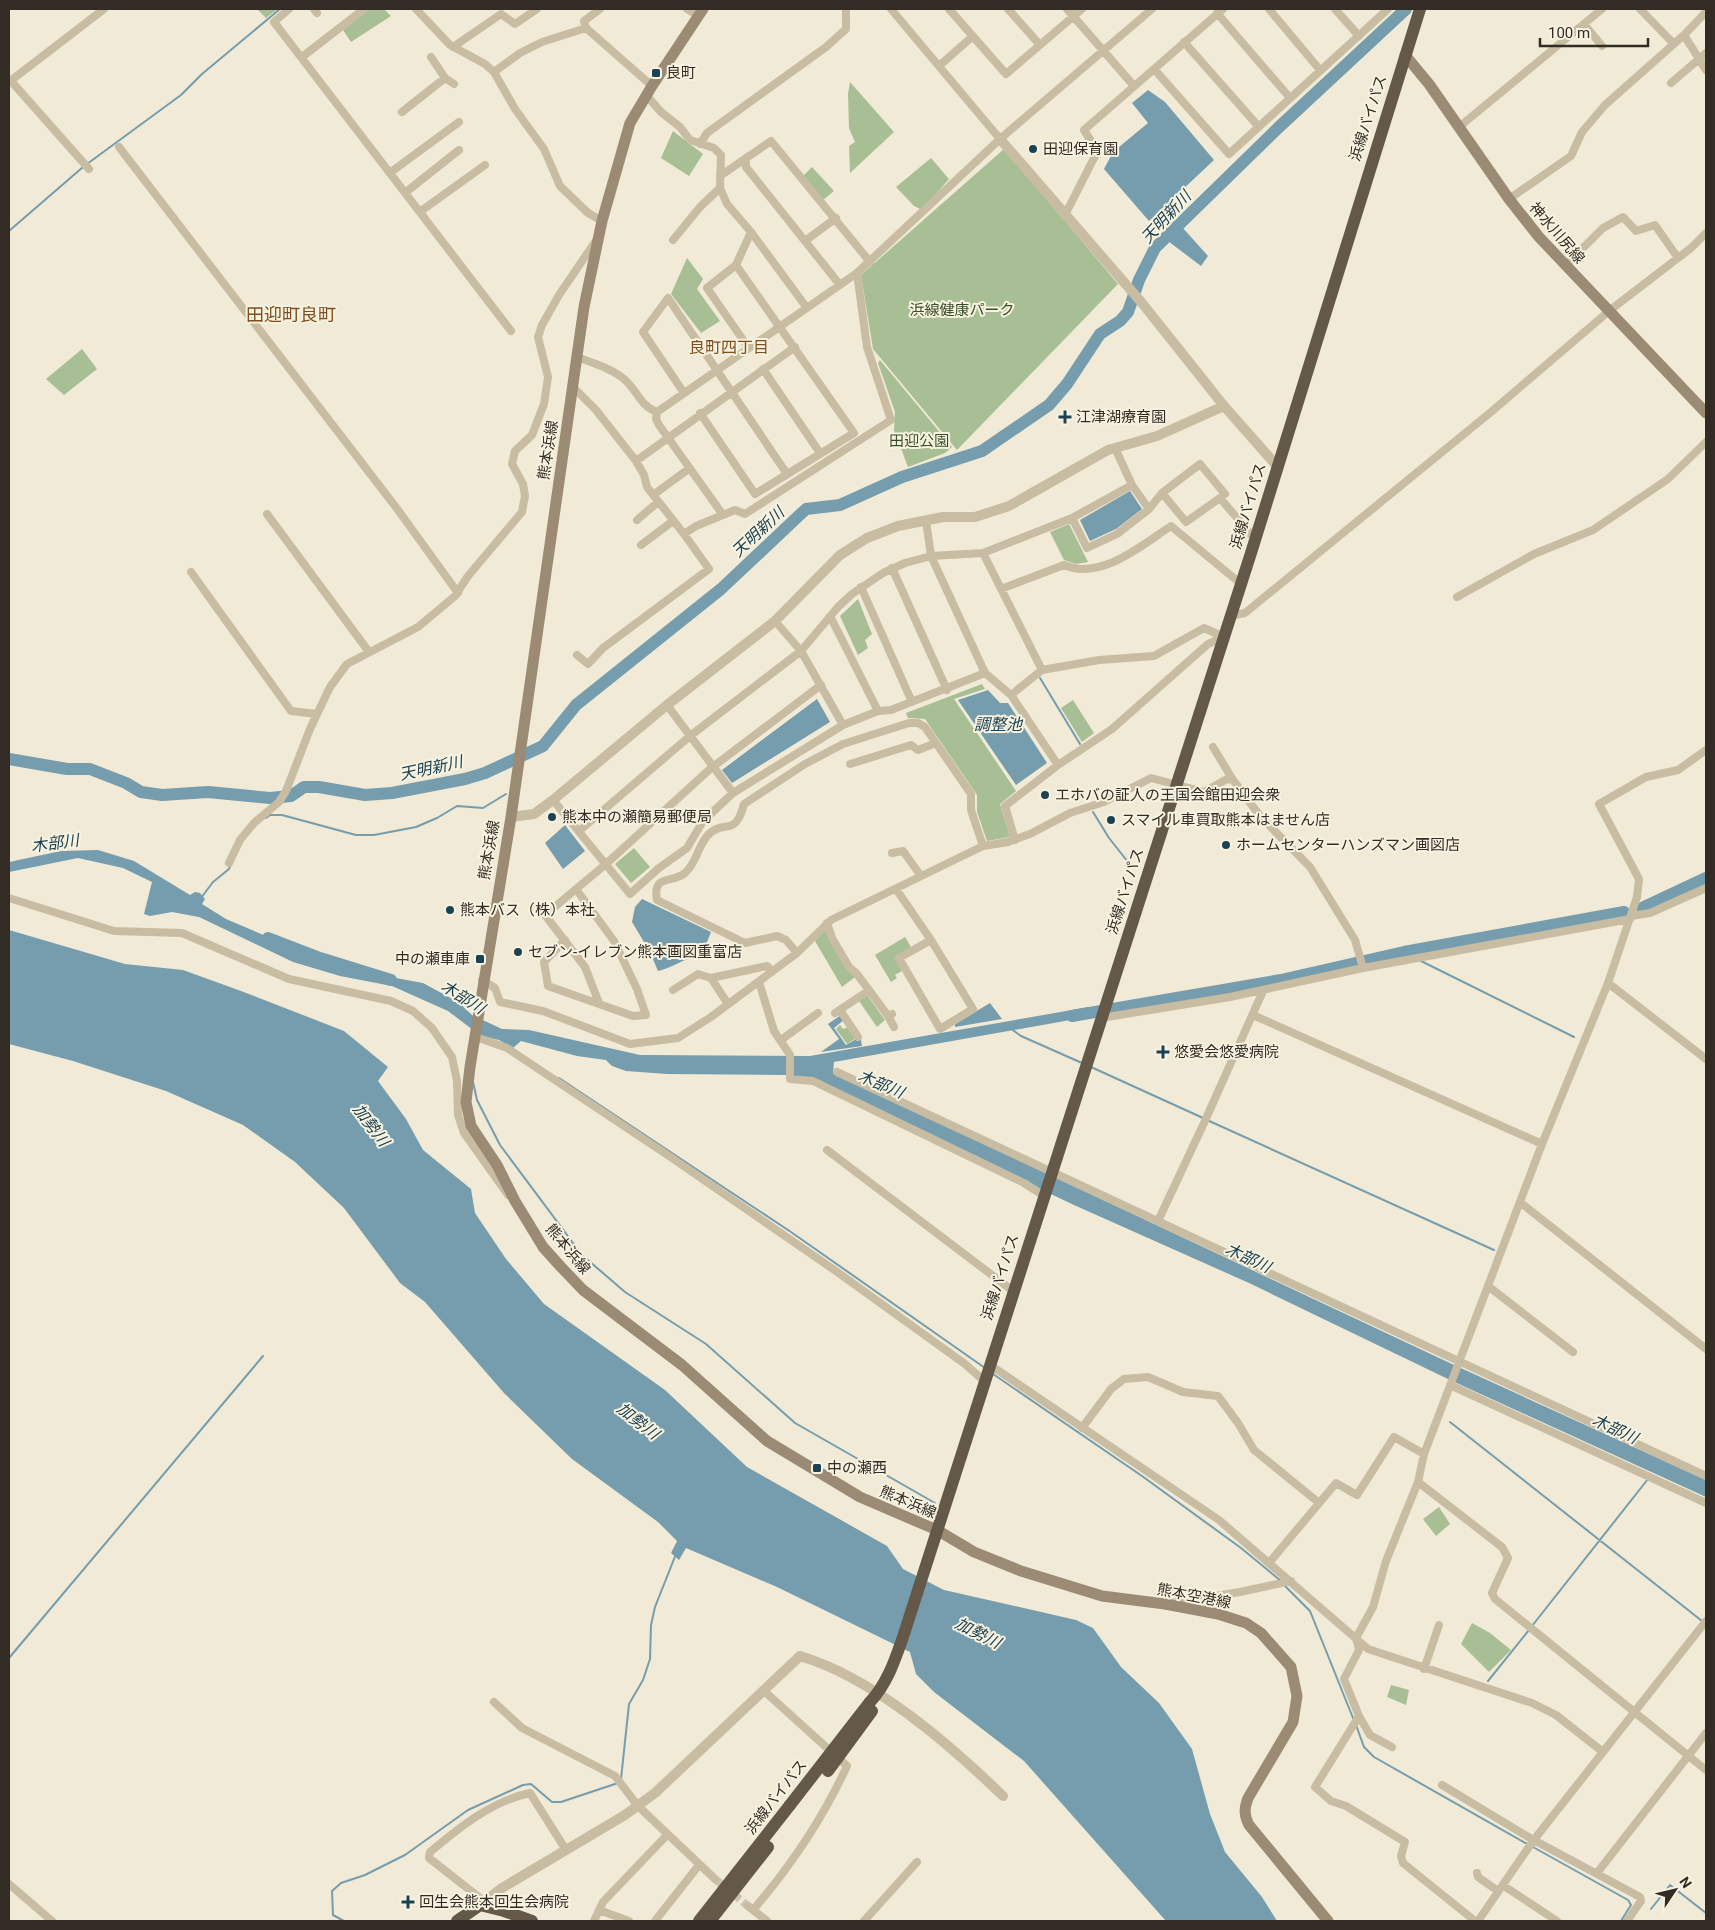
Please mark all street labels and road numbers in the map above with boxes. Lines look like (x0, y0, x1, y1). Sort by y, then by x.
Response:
street label: 浜線バイパス (1346, 73, 1390, 163)
street label: 神水川尻線 (1526, 199, 1588, 267)
street label: 熊本浜線 (534, 419, 562, 481)
street label: 浜線バイパス (1226, 460, 1270, 552)
street label: 熊本浜線 (475, 819, 503, 881)
street label: 浜線バイパス (1103, 846, 1147, 936)
street label: 熊本浜線 (542, 1220, 594, 1278)
street label: 浜線バイパス (978, 1232, 1022, 1322)
street label: 熊本浜線 (877, 1482, 939, 1522)
street label: 熊本空港線 (1155, 1580, 1233, 1612)
street label: 浜線バイパス (741, 1756, 811, 1838)

